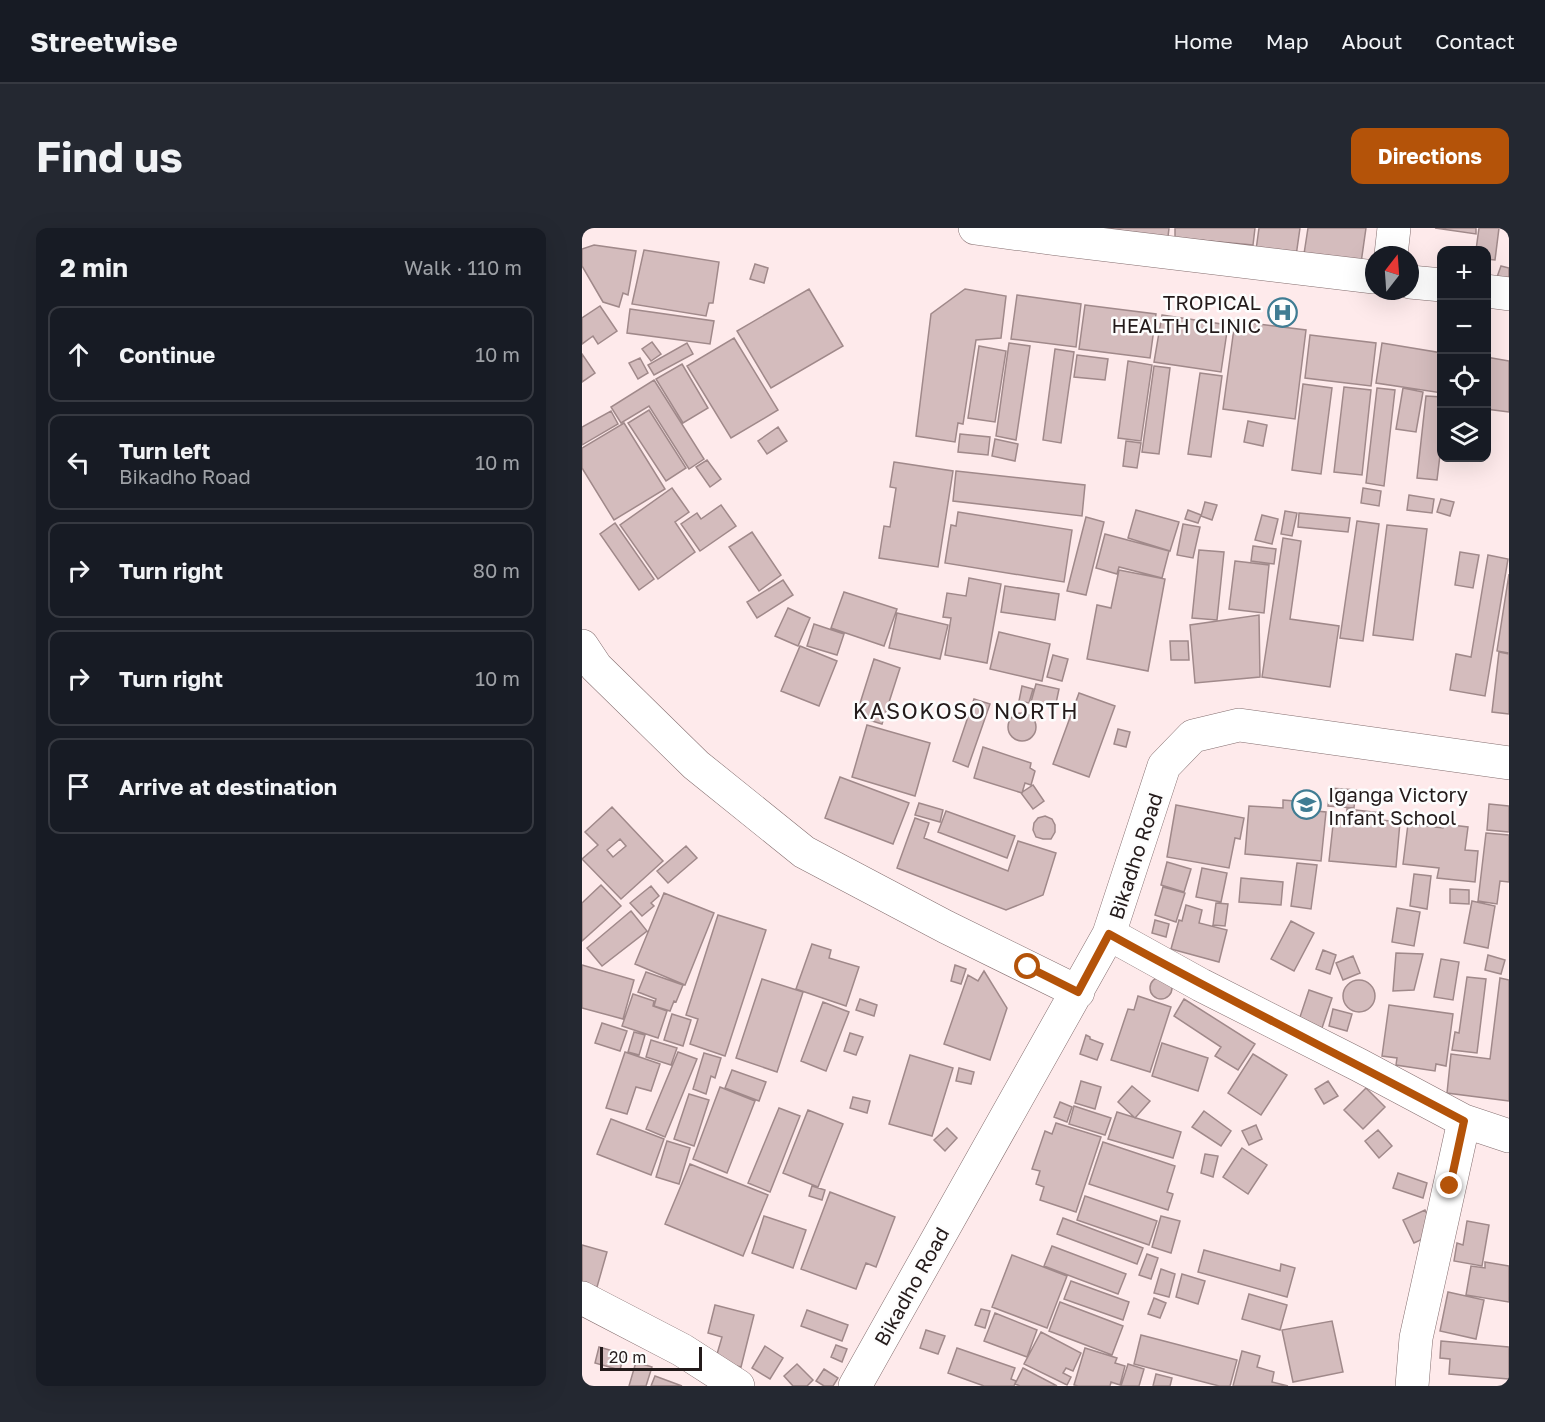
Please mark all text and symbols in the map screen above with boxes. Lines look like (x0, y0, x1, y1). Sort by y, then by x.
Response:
text: Streetwise (30, 25, 178, 58)
text: Home (1173, 28, 1233, 54)
text: Map (1266, 28, 1309, 54)
text: About (1342, 28, 1402, 54)
text: Contact (1435, 28, 1515, 54)
button: Directions (1351, 128, 1509, 184)
text: Find us (36, 131, 183, 181)
north arrow (1365, 246, 1419, 300)
map controls (1437, 246, 1491, 462)
button: + (1437, 246, 1491, 300)
text: 2 min (60, 252, 128, 283)
text: Walk · 110 m (404, 255, 522, 279)
place label: TROPICAL HEALTH CLINIC (1111, 290, 1261, 337)
hospital icon: TROPICAL HEALTH CLINIC (1266, 297, 1298, 329)
button: − (1437, 300, 1491, 354)
icon: ahead (62, 338, 95, 371)
text: Continue (119, 341, 215, 368)
text: 10 m (475, 342, 520, 366)
button: locate (1437, 354, 1491, 408)
button: layers (1437, 408, 1491, 462)
text: Turn left (119, 437, 210, 464)
icon: left (62, 446, 95, 479)
text: 10 m (475, 450, 520, 474)
text: Bikadho Road (119, 464, 251, 488)
icon: right (62, 554, 95, 587)
text: Turn right (119, 557, 223, 584)
text: 80 m (473, 558, 520, 582)
icon: right (62, 662, 95, 695)
text: Turn right (119, 665, 223, 692)
text: 10 m (475, 666, 520, 690)
district label: KASOKOSO NORTH (853, 697, 1079, 724)
icon: arrive (62, 770, 95, 803)
text: Arrive at destination (119, 773, 337, 800)
place label: Iganga Victory Infant School (1328, 782, 1468, 829)
school or university icon: Iganga Victory Infant School (1291, 789, 1323, 821)
street label: Bikadho Road (1103, 790, 1167, 922)
route start (1014, 953, 1040, 979)
route end (1436, 1172, 1462, 1198)
street label: Bikadho Road (869, 1223, 953, 1349)
scale bar (600, 1344, 702, 1372)
text: 20 m (609, 1347, 646, 1367)

